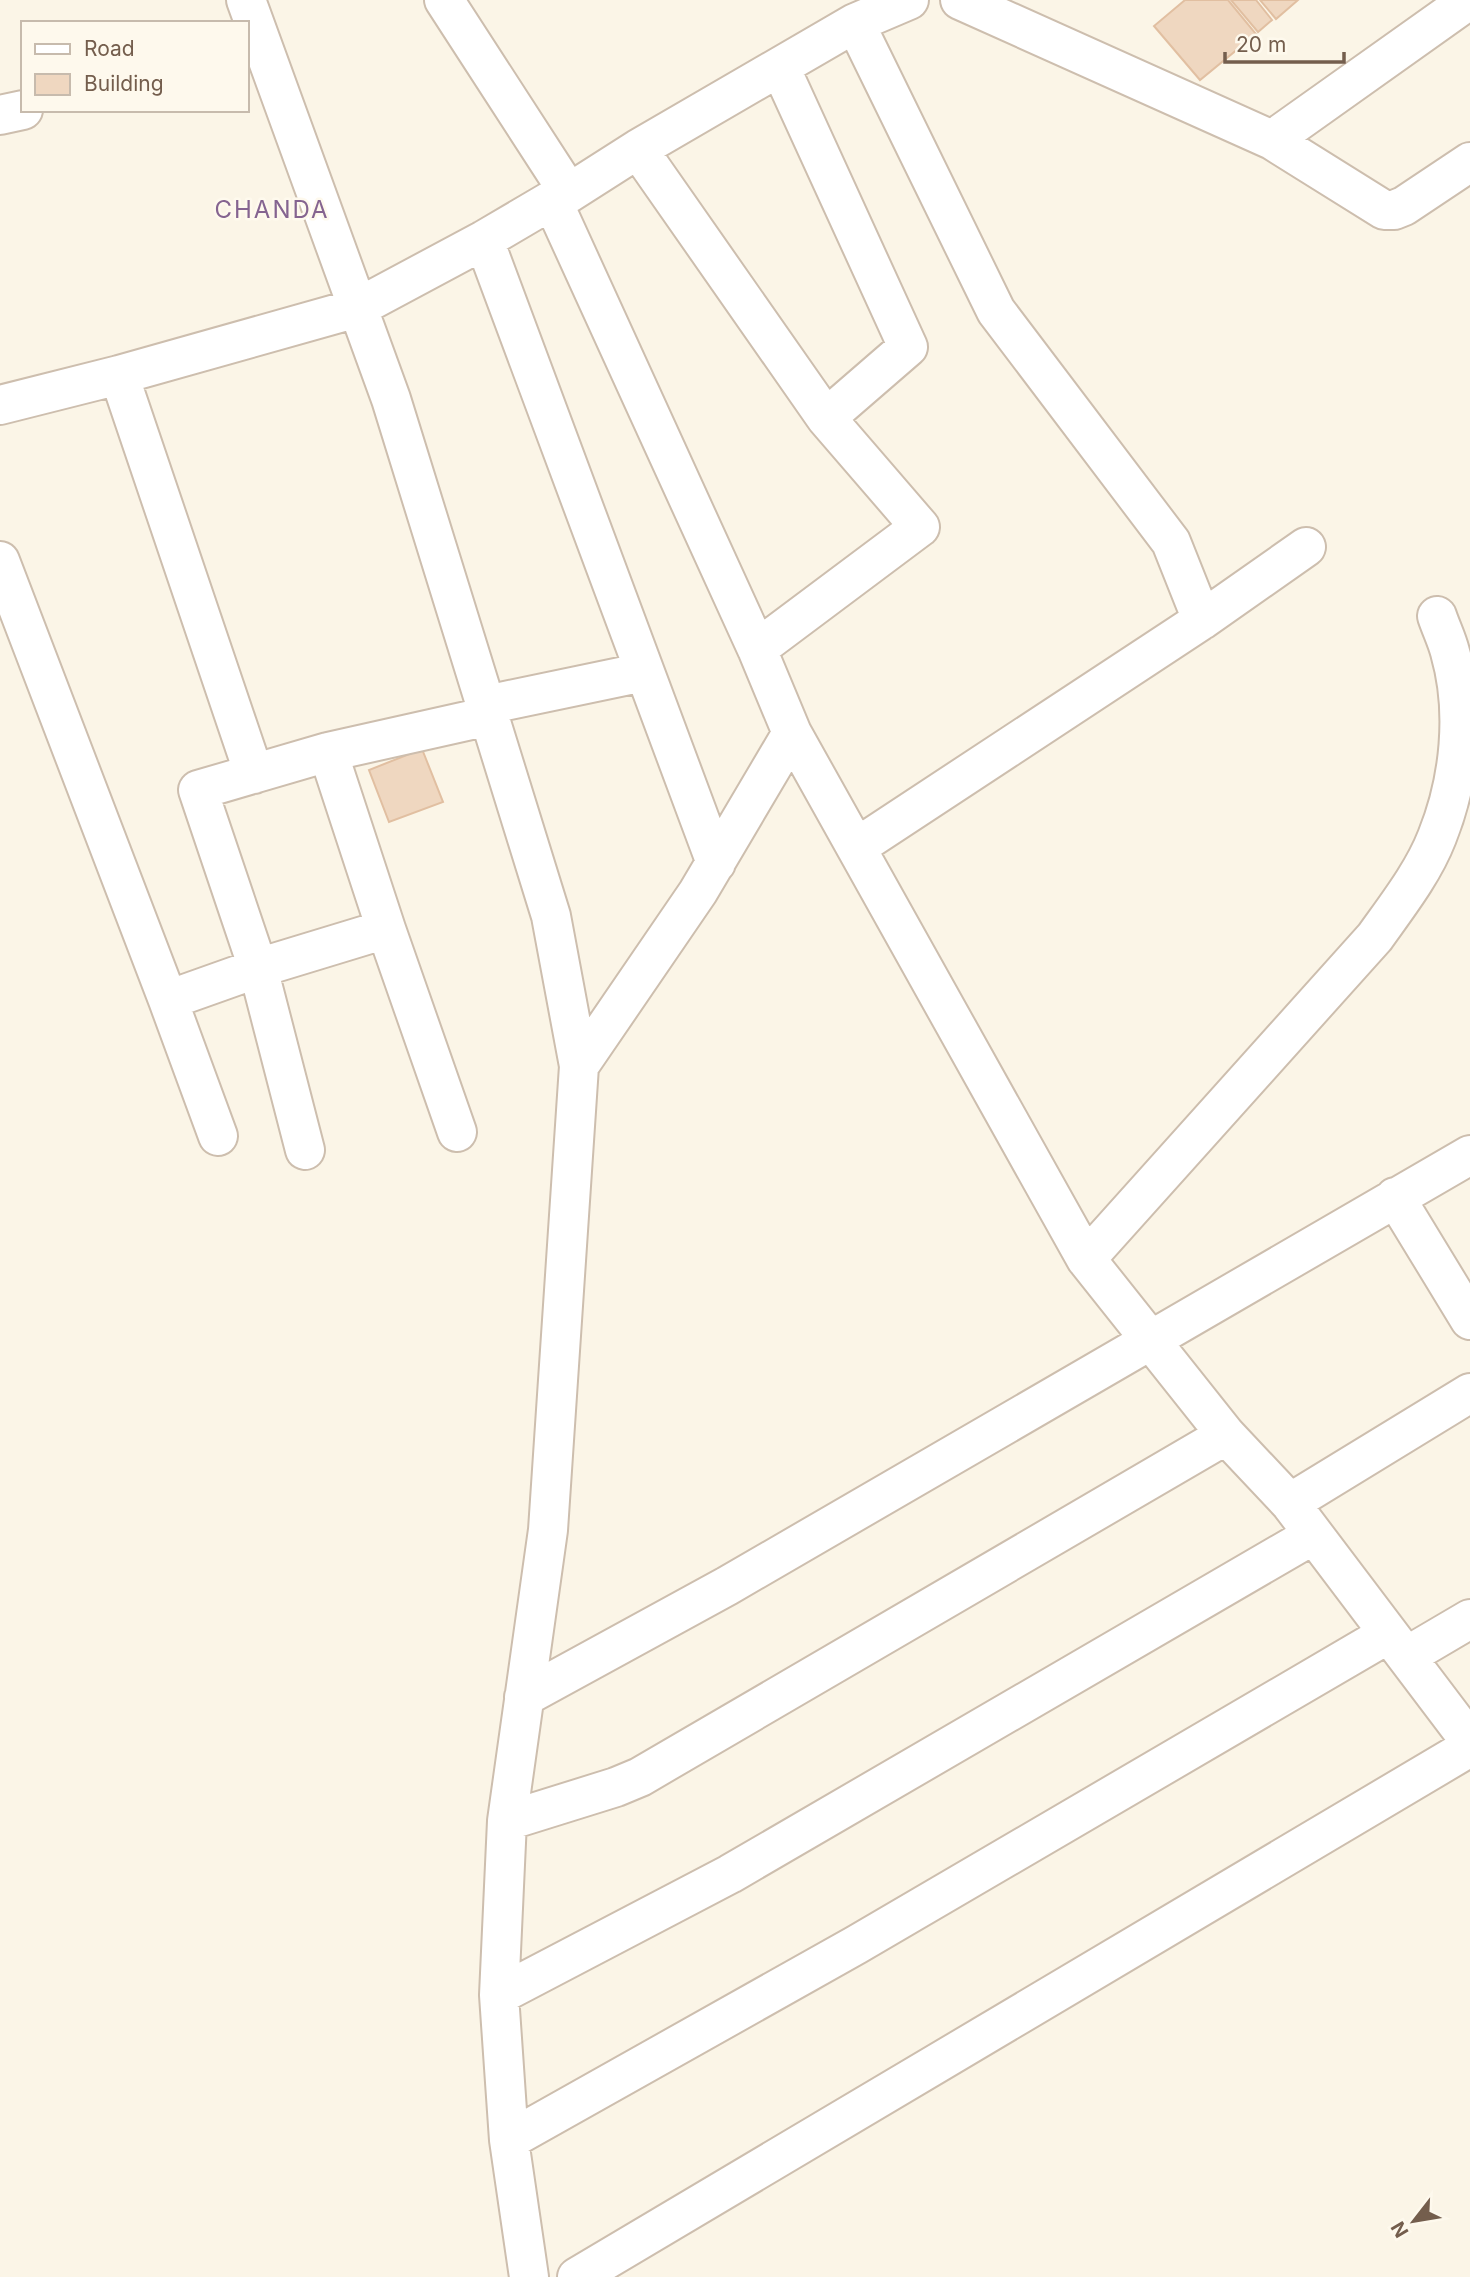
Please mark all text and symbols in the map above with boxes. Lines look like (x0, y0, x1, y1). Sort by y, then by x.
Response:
legend (21, 21, 248, 112)
scale bar (1225, 21, 1344, 65)
text: 20 m (1236, 32, 1286, 57)
text: Road (84, 36, 135, 61)
text: Building (84, 71, 164, 96)
district label: CHANDA (214, 195, 330, 224)
north arrow (1379, 2186, 1449, 2256)
text: N (1386, 2217, 1413, 2242)

